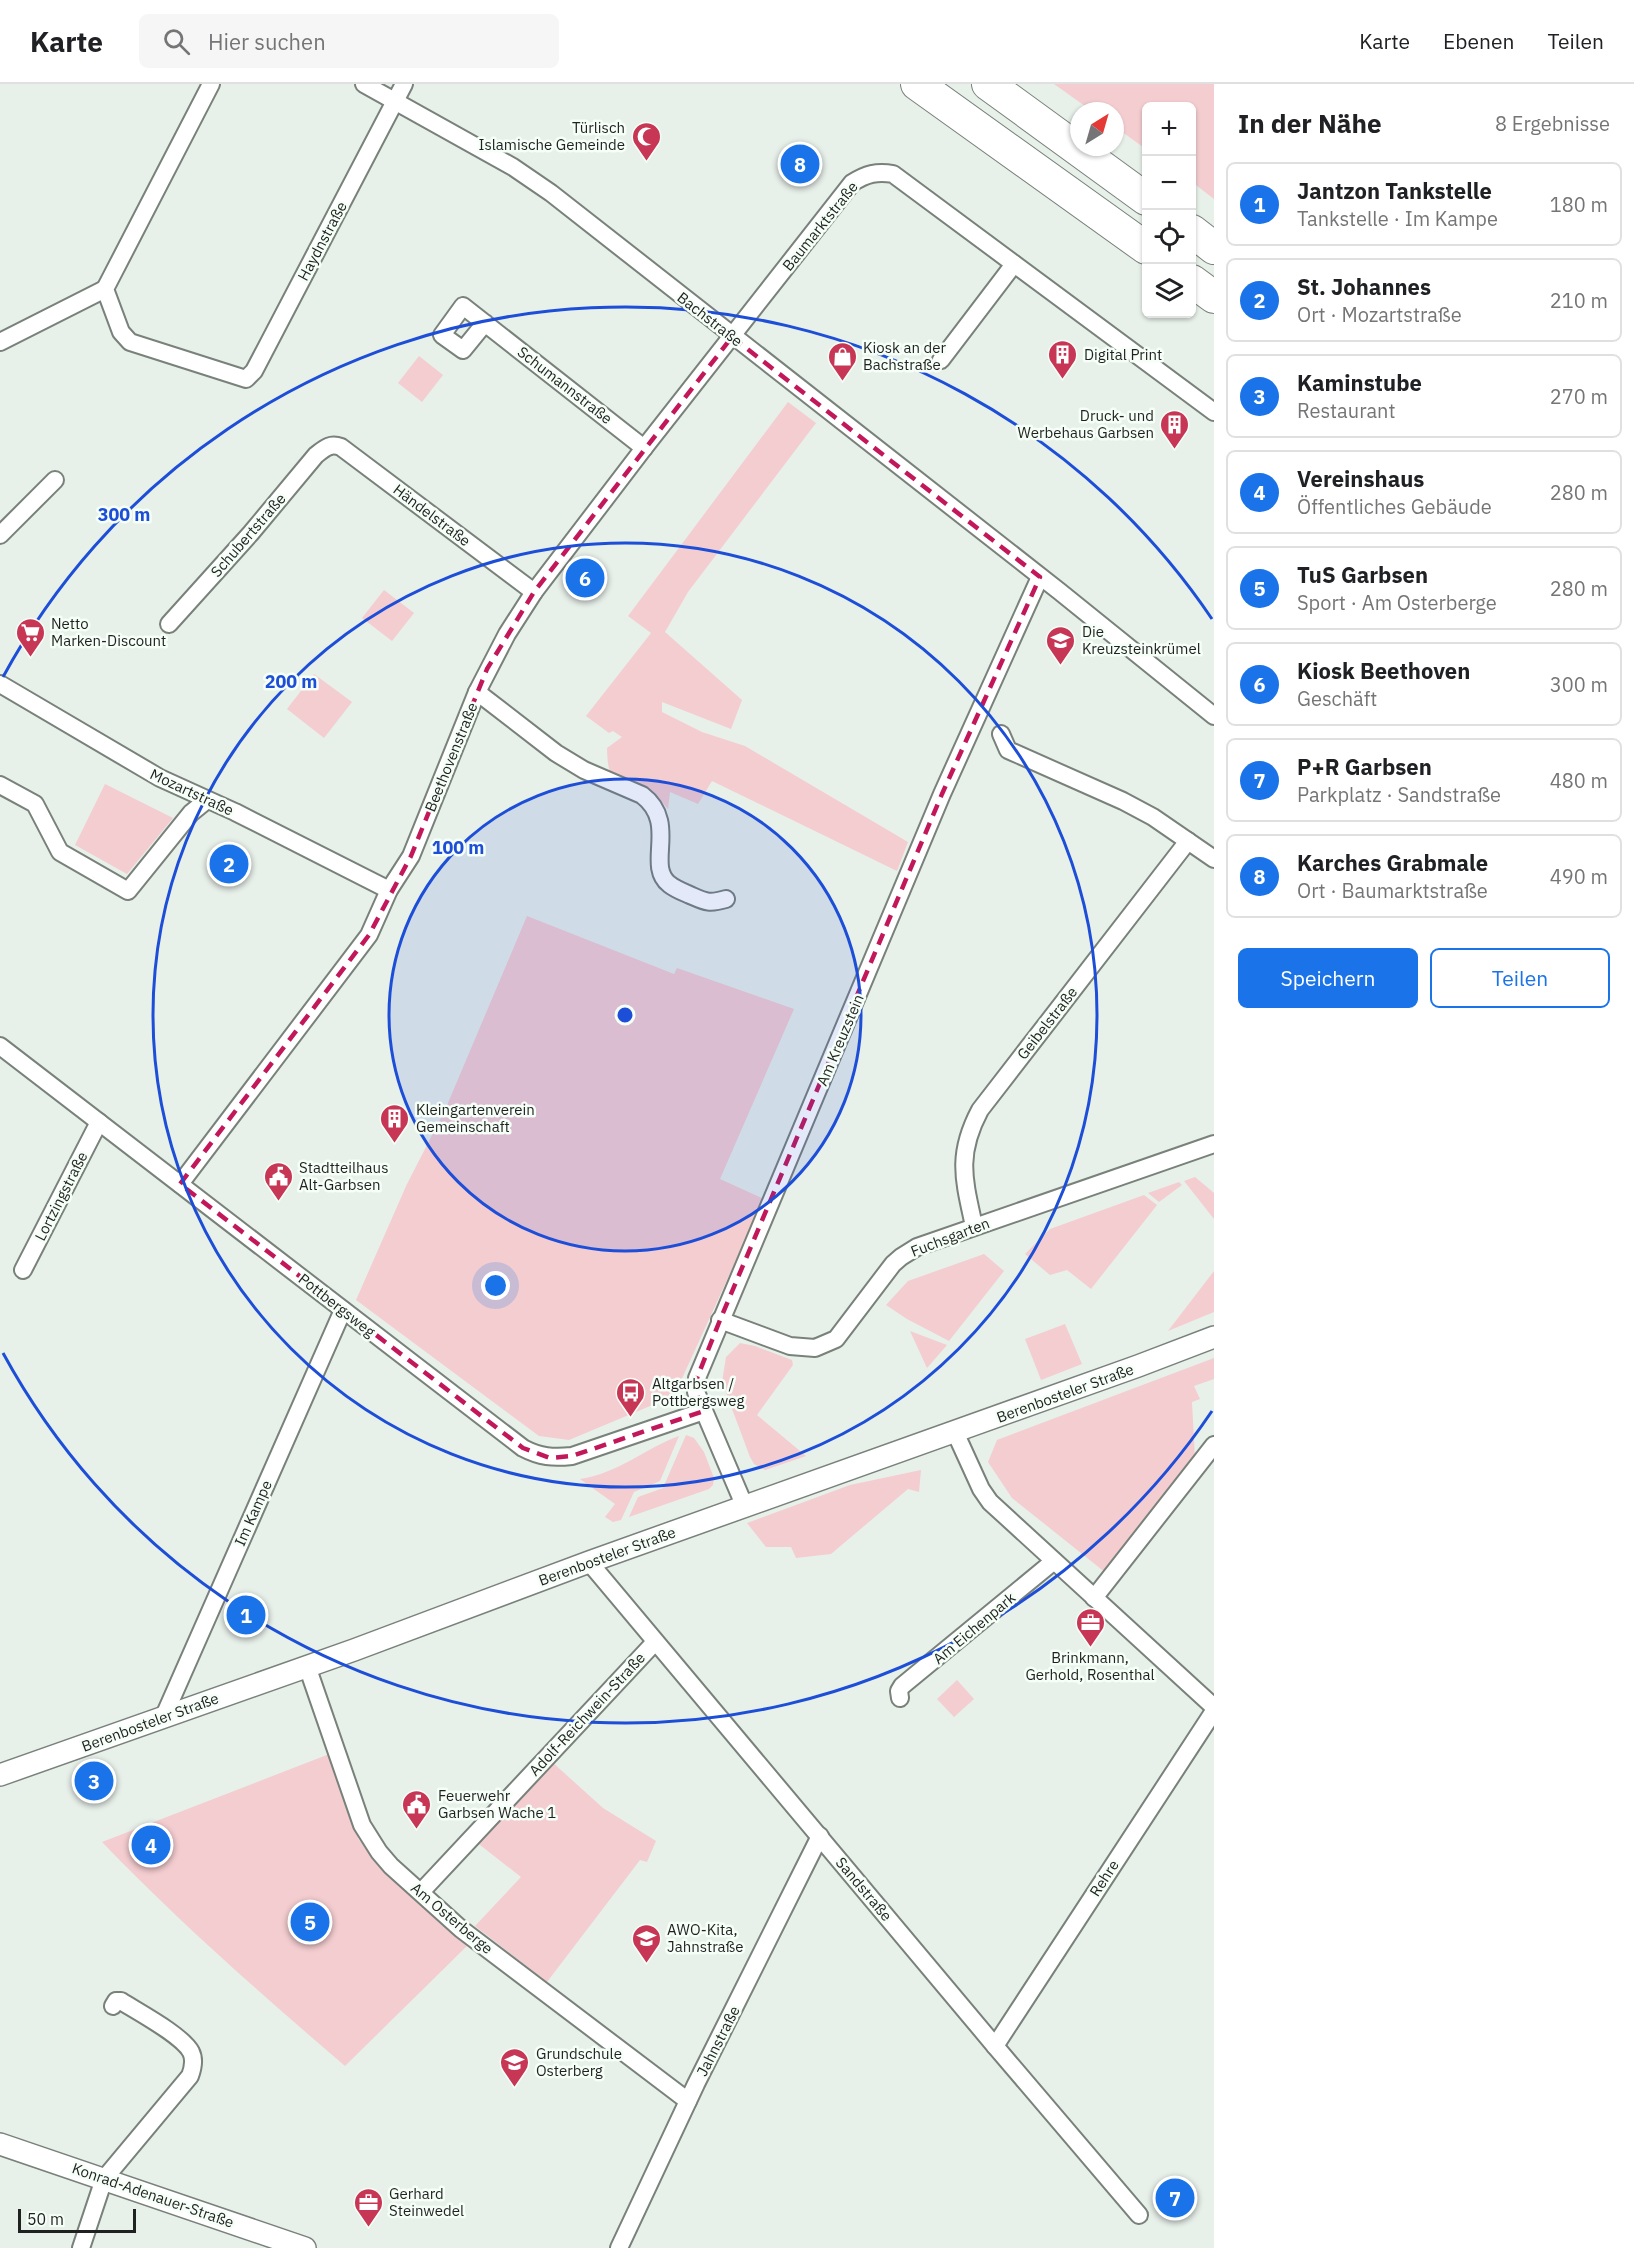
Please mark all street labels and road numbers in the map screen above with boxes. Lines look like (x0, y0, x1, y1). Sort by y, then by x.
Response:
street label: Baumarktstraße (778, 177, 862, 275)
street label: Haydnstraße (293, 198, 351, 284)
street label: Bachstraße (674, 288, 746, 350)
street label: Schumannstraße (514, 342, 616, 428)
street label: Händelstraße (390, 480, 474, 550)
street label: Schubertstraße (206, 489, 290, 581)
street label: Beethovenstraße (420, 700, 482, 814)
street label: Mozartstraße (147, 764, 237, 820)
street label: Geibelstraße (1013, 983, 1081, 1063)
street label: Am Kreuzstein (812, 991, 868, 1089)
street label: Lortzingstraße (30, 1148, 92, 1244)
street label: Fuchsgarten (908, 1213, 992, 1261)
street label: Pottbergsweg (295, 1269, 379, 1341)
street label: Berenbosteler Straße (994, 1359, 1136, 1427)
street label: Im Kampe (230, 1477, 276, 1549)
street label: Berenbosteler Straße (536, 1522, 678, 1590)
street label: Am Eichenpark (929, 1588, 1019, 1668)
street label: Adolf-Reichwein-Straße (525, 1648, 649, 1780)
street label: Berenbosteler Straße (79, 1688, 221, 1756)
street label: Sandstraße (832, 1853, 896, 1925)
street label: Rehre (1085, 1856, 1123, 1900)
street label: Am Osterberge (407, 1878, 497, 1958)
street label: Jahnstraße (692, 2003, 744, 2079)
street label: Konrad-Adenauer-Straße (70, 2158, 236, 2232)

